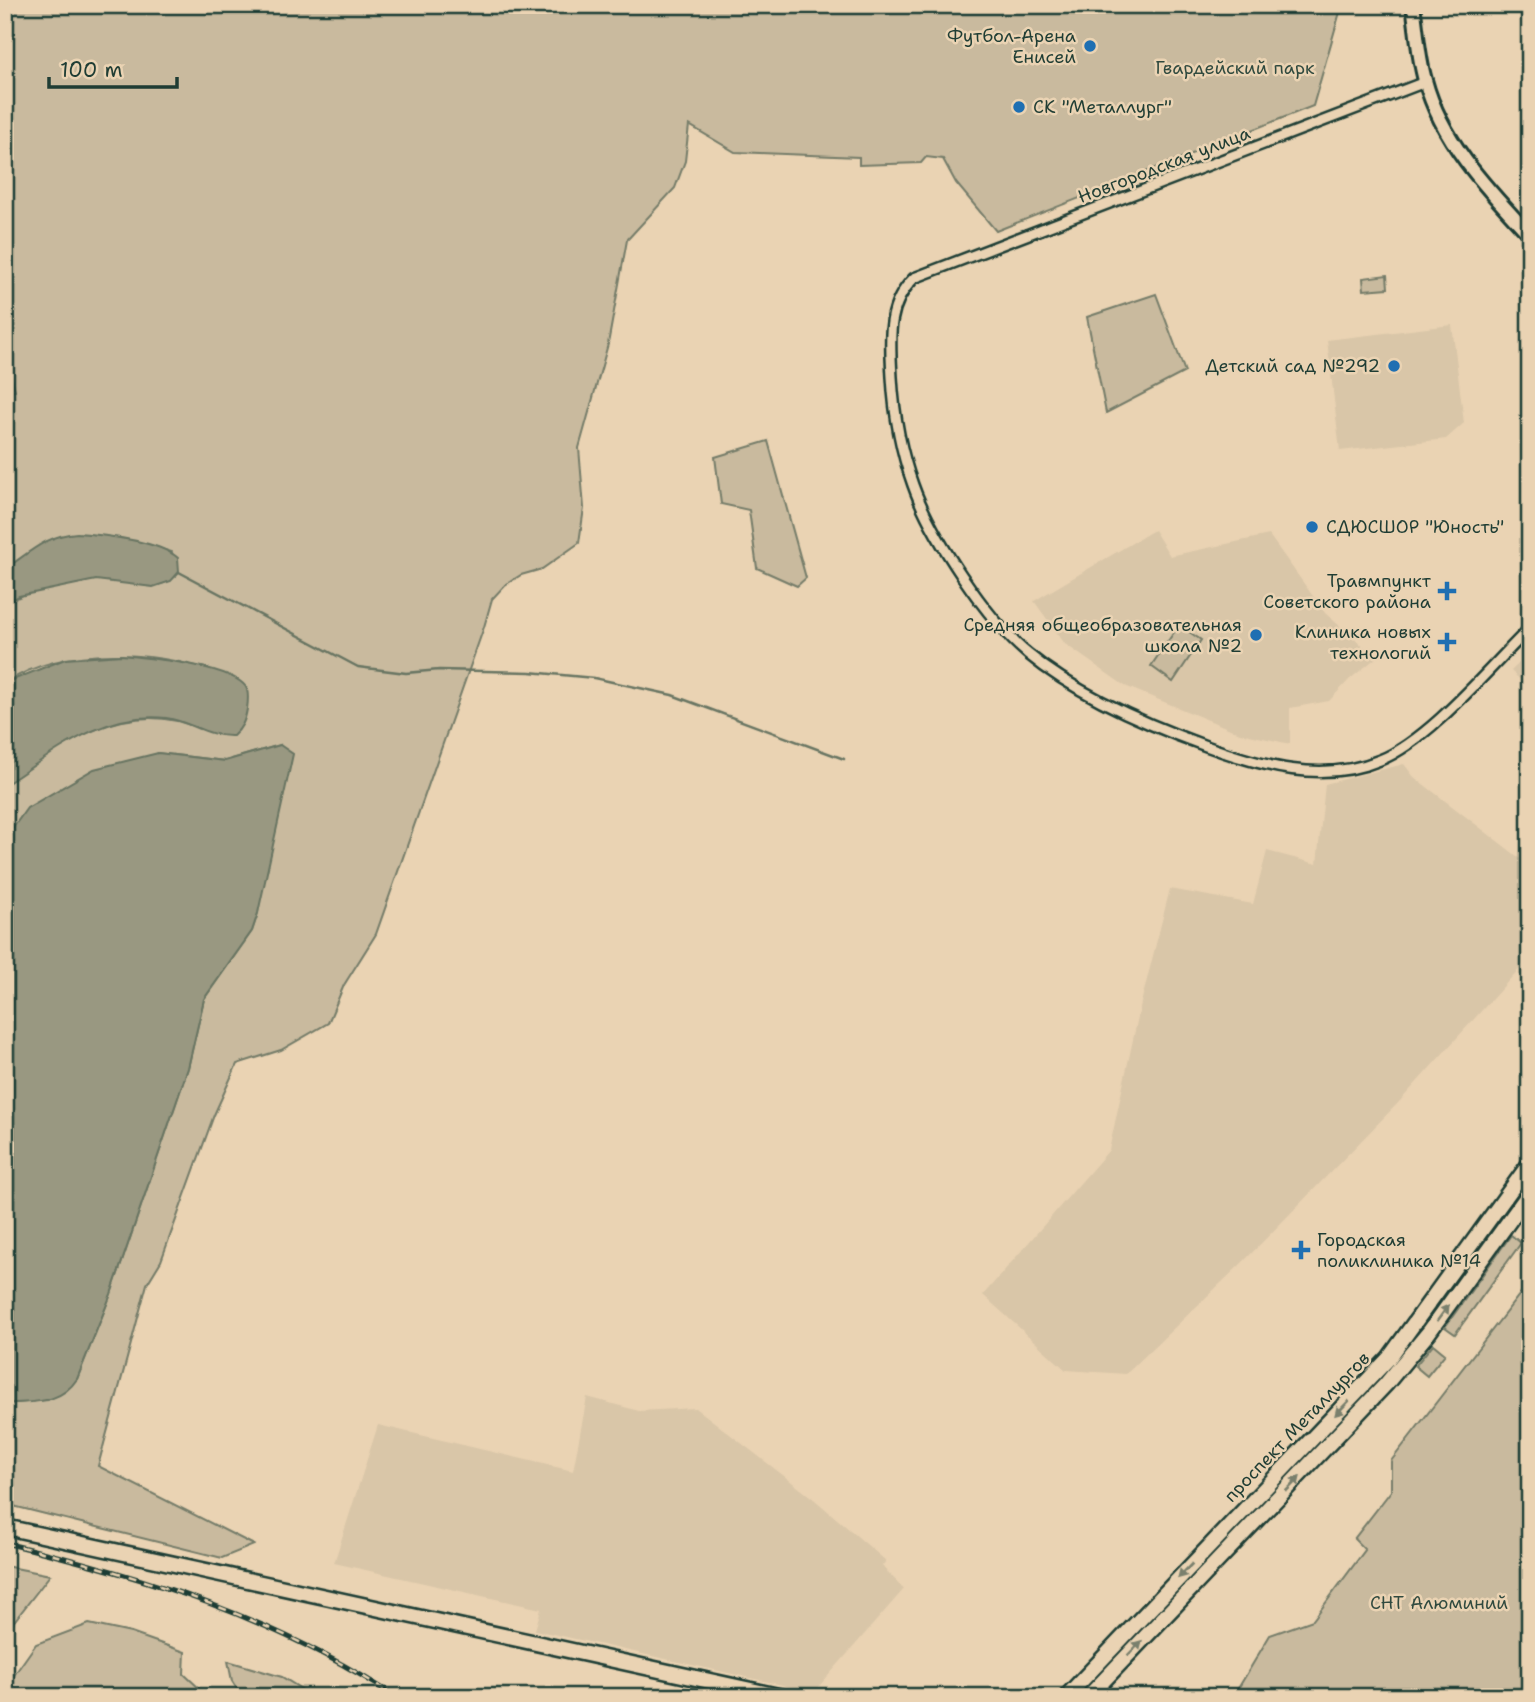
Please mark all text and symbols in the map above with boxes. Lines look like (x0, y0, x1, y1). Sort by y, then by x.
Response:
place label: Футбол-Арена Енисей (947, 24, 1076, 69)
marker: Футбол-Арена Енисей (1082, 38, 1098, 54)
scale bar (49, 46, 177, 90)
text: 100 m (60, 56, 123, 84)
park label: Гвардейский парк (1155, 56, 1315, 80)
place label: СК "Металлург" (1033, 95, 1172, 119)
marker: СК "Металлург" (1011, 99, 1027, 115)
street label: Новгородская улица (1074, 121, 1254, 209)
place label: Детский сад №292 (1205, 354, 1380, 378)
marker: Детский сад №292 (1386, 358, 1402, 374)
place label: СДЮСШОР "Юность" (1326, 515, 1504, 539)
marker: СДЮСШОР "Юность" (1304, 519, 1320, 535)
place label: Травмпункт Советского района (1263, 569, 1432, 614)
marker: Травмпункт Советского района (1437, 581, 1457, 601)
place label: Средняя общеобразовательная школа №2 (963, 613, 1242, 658)
place label: Клиника новых технологий (1295, 620, 1431, 665)
marker: Средняя общеобразовательная школа №2 (1248, 627, 1264, 643)
marker: Клиника новых технологий (1437, 632, 1457, 652)
place label: Городская поликлиника №14 (1317, 1228, 1481, 1273)
marker: Городская поликлиника №14 (1291, 1240, 1311, 1260)
one-way arrow (1436, 1304, 1450, 1322)
street label: проспект Металлургов (1219, 1347, 1375, 1507)
one-way arrow (1334, 1399, 1351, 1416)
one-way arrow (1284, 1475, 1301, 1492)
one-way arrow (1176, 1563, 1193, 1580)
park label: СНТ Алюминий (1370, 1591, 1508, 1615)
one-way arrow (1127, 1639, 1144, 1656)

